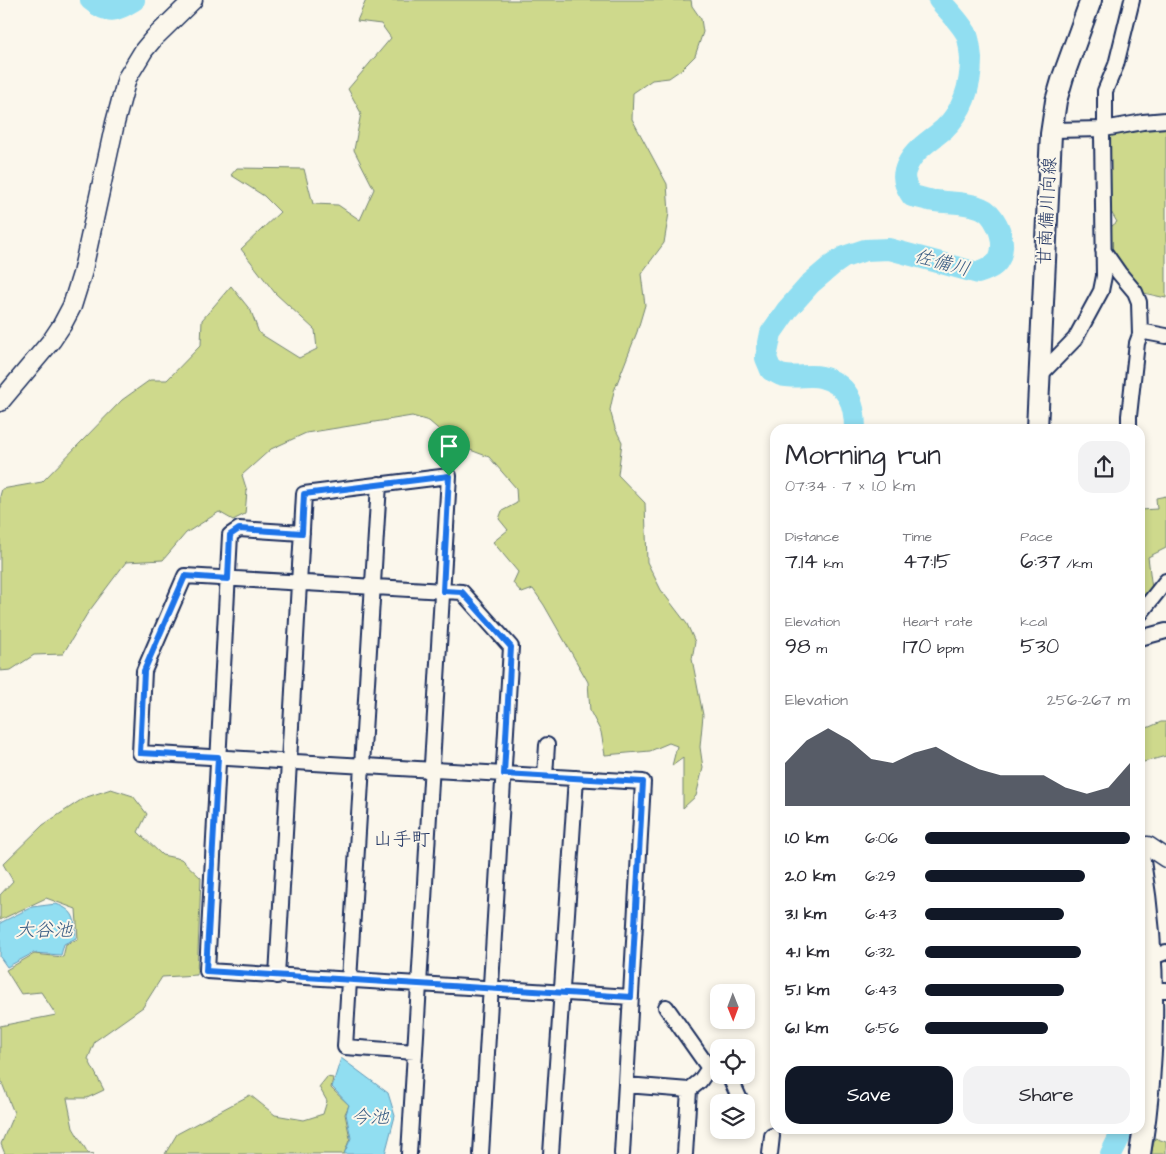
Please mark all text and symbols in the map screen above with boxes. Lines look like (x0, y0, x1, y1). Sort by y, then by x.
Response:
street label: 甘南備川向線 (1032, 156, 1062, 266)
water label: 佐備川 (911, 243, 973, 283)
pin (428, 425, 470, 476)
icon: arrive (435, 432, 463, 460)
text: Morning run (785, 436, 941, 475)
button: share (1078, 441, 1130, 493)
text: 07:34 · 7 × 1.0 km (785, 475, 915, 497)
text: Distance (785, 527, 839, 547)
text: Time (903, 527, 932, 547)
text: Pace (1020, 527, 1053, 547)
text: 7.14 (785, 547, 818, 576)
text: 47:15 (903, 547, 951, 576)
text: 6:37 (1020, 547, 1061, 576)
text: km (818, 554, 843, 574)
text: /km (1061, 554, 1092, 574)
text: Elevation (785, 612, 840, 632)
text: Heart rate (903, 612, 973, 632)
text: kcal (1020, 612, 1047, 632)
text: 98 (785, 632, 811, 661)
text: 170 (903, 632, 932, 661)
text: 530 (1020, 632, 1059, 661)
text: m (811, 639, 827, 659)
text: bpm (932, 639, 964, 659)
text: Elevation (785, 689, 848, 711)
text: 256–267 m (1047, 689, 1130, 711)
district label: 山手町 (373, 826, 431, 853)
text: 1.0 km (785, 827, 828, 849)
text: 6:06 (865, 827, 898, 849)
text: 2.0 km (785, 865, 835, 887)
text: 6:29 (865, 865, 896, 887)
text: 3.1 km (785, 903, 826, 925)
text: 6:43 (865, 903, 897, 925)
water label: 大谷池 (15, 917, 73, 944)
text: 4.1 km (785, 941, 829, 963)
text: 6:32 (865, 941, 895, 963)
text: 5.1 km (785, 979, 829, 1001)
text: 6:43 (865, 979, 897, 1001)
north arrow (710, 984, 755, 1029)
map controls (710, 984, 755, 1139)
text: 6.1 km (785, 1017, 828, 1039)
text: 6:56 (865, 1017, 899, 1039)
button: locate (710, 1039, 755, 1084)
button: Save (785, 1066, 953, 1124)
button: Share (963, 1066, 1130, 1124)
button: layers (710, 1094, 755, 1139)
water label: 今池 (351, 1104, 390, 1131)

